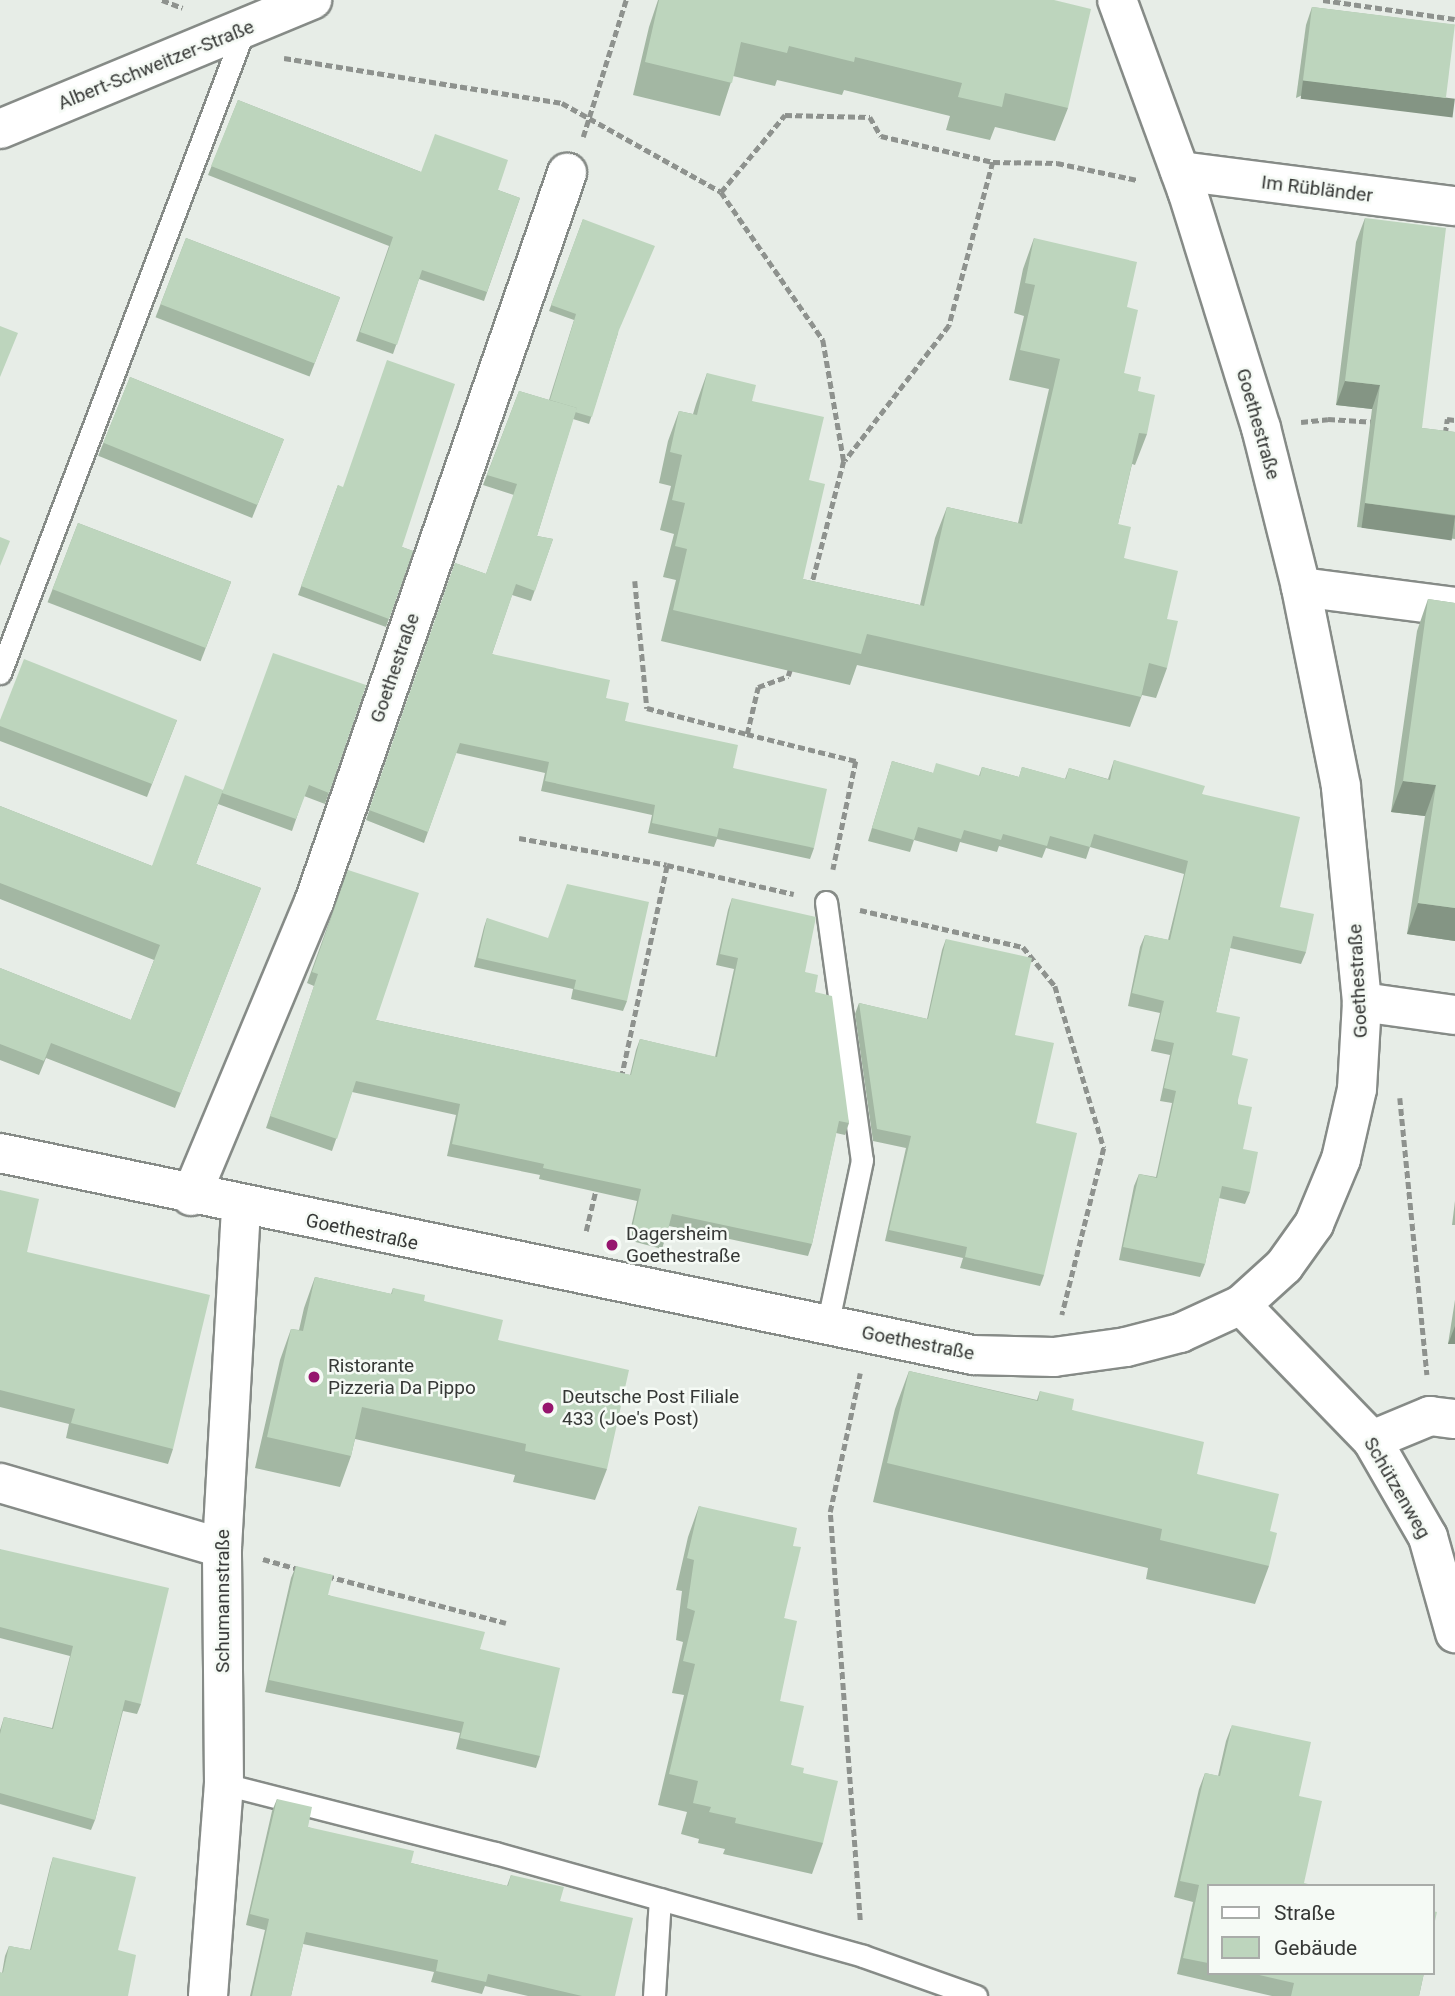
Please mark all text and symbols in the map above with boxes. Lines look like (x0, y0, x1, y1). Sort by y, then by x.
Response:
street label: Albert-Schweitzer-Straße (55, 15, 257, 115)
street label: Im Rübländer (1260, 171, 1374, 207)
street label: Goethestraße (1231, 366, 1285, 482)
street label: Goethestraße (366, 610, 424, 726)
street label: Goethestraße (1344, 923, 1372, 1039)
street label: Goethestraße (304, 1209, 420, 1255)
place label: Dagersheim Goethestraße (626, 1223, 740, 1267)
marker: Dagersheim Goethestraße (604, 1237, 620, 1253)
street label: Goethestraße (860, 1321, 976, 1365)
place label: Ristorante Pizzeria Da Pippo (328, 1355, 476, 1399)
marker: Ristorante Pizzeria Da Pippo (306, 1369, 322, 1385)
place label: Deutsche Post Filiale 433 (Joe's Post) (562, 1386, 739, 1430)
marker: Deutsche Post Filiale 433 (Joe's Post) (540, 1400, 556, 1416)
street label: Schützenweg (1359, 1433, 1435, 1543)
street label: Schumannstraße (212, 1529, 234, 1673)
legend (1206, 1884, 1434, 1975)
text: Straße (1274, 1901, 1335, 1925)
text: Gebäude (1274, 1936, 1357, 1960)

